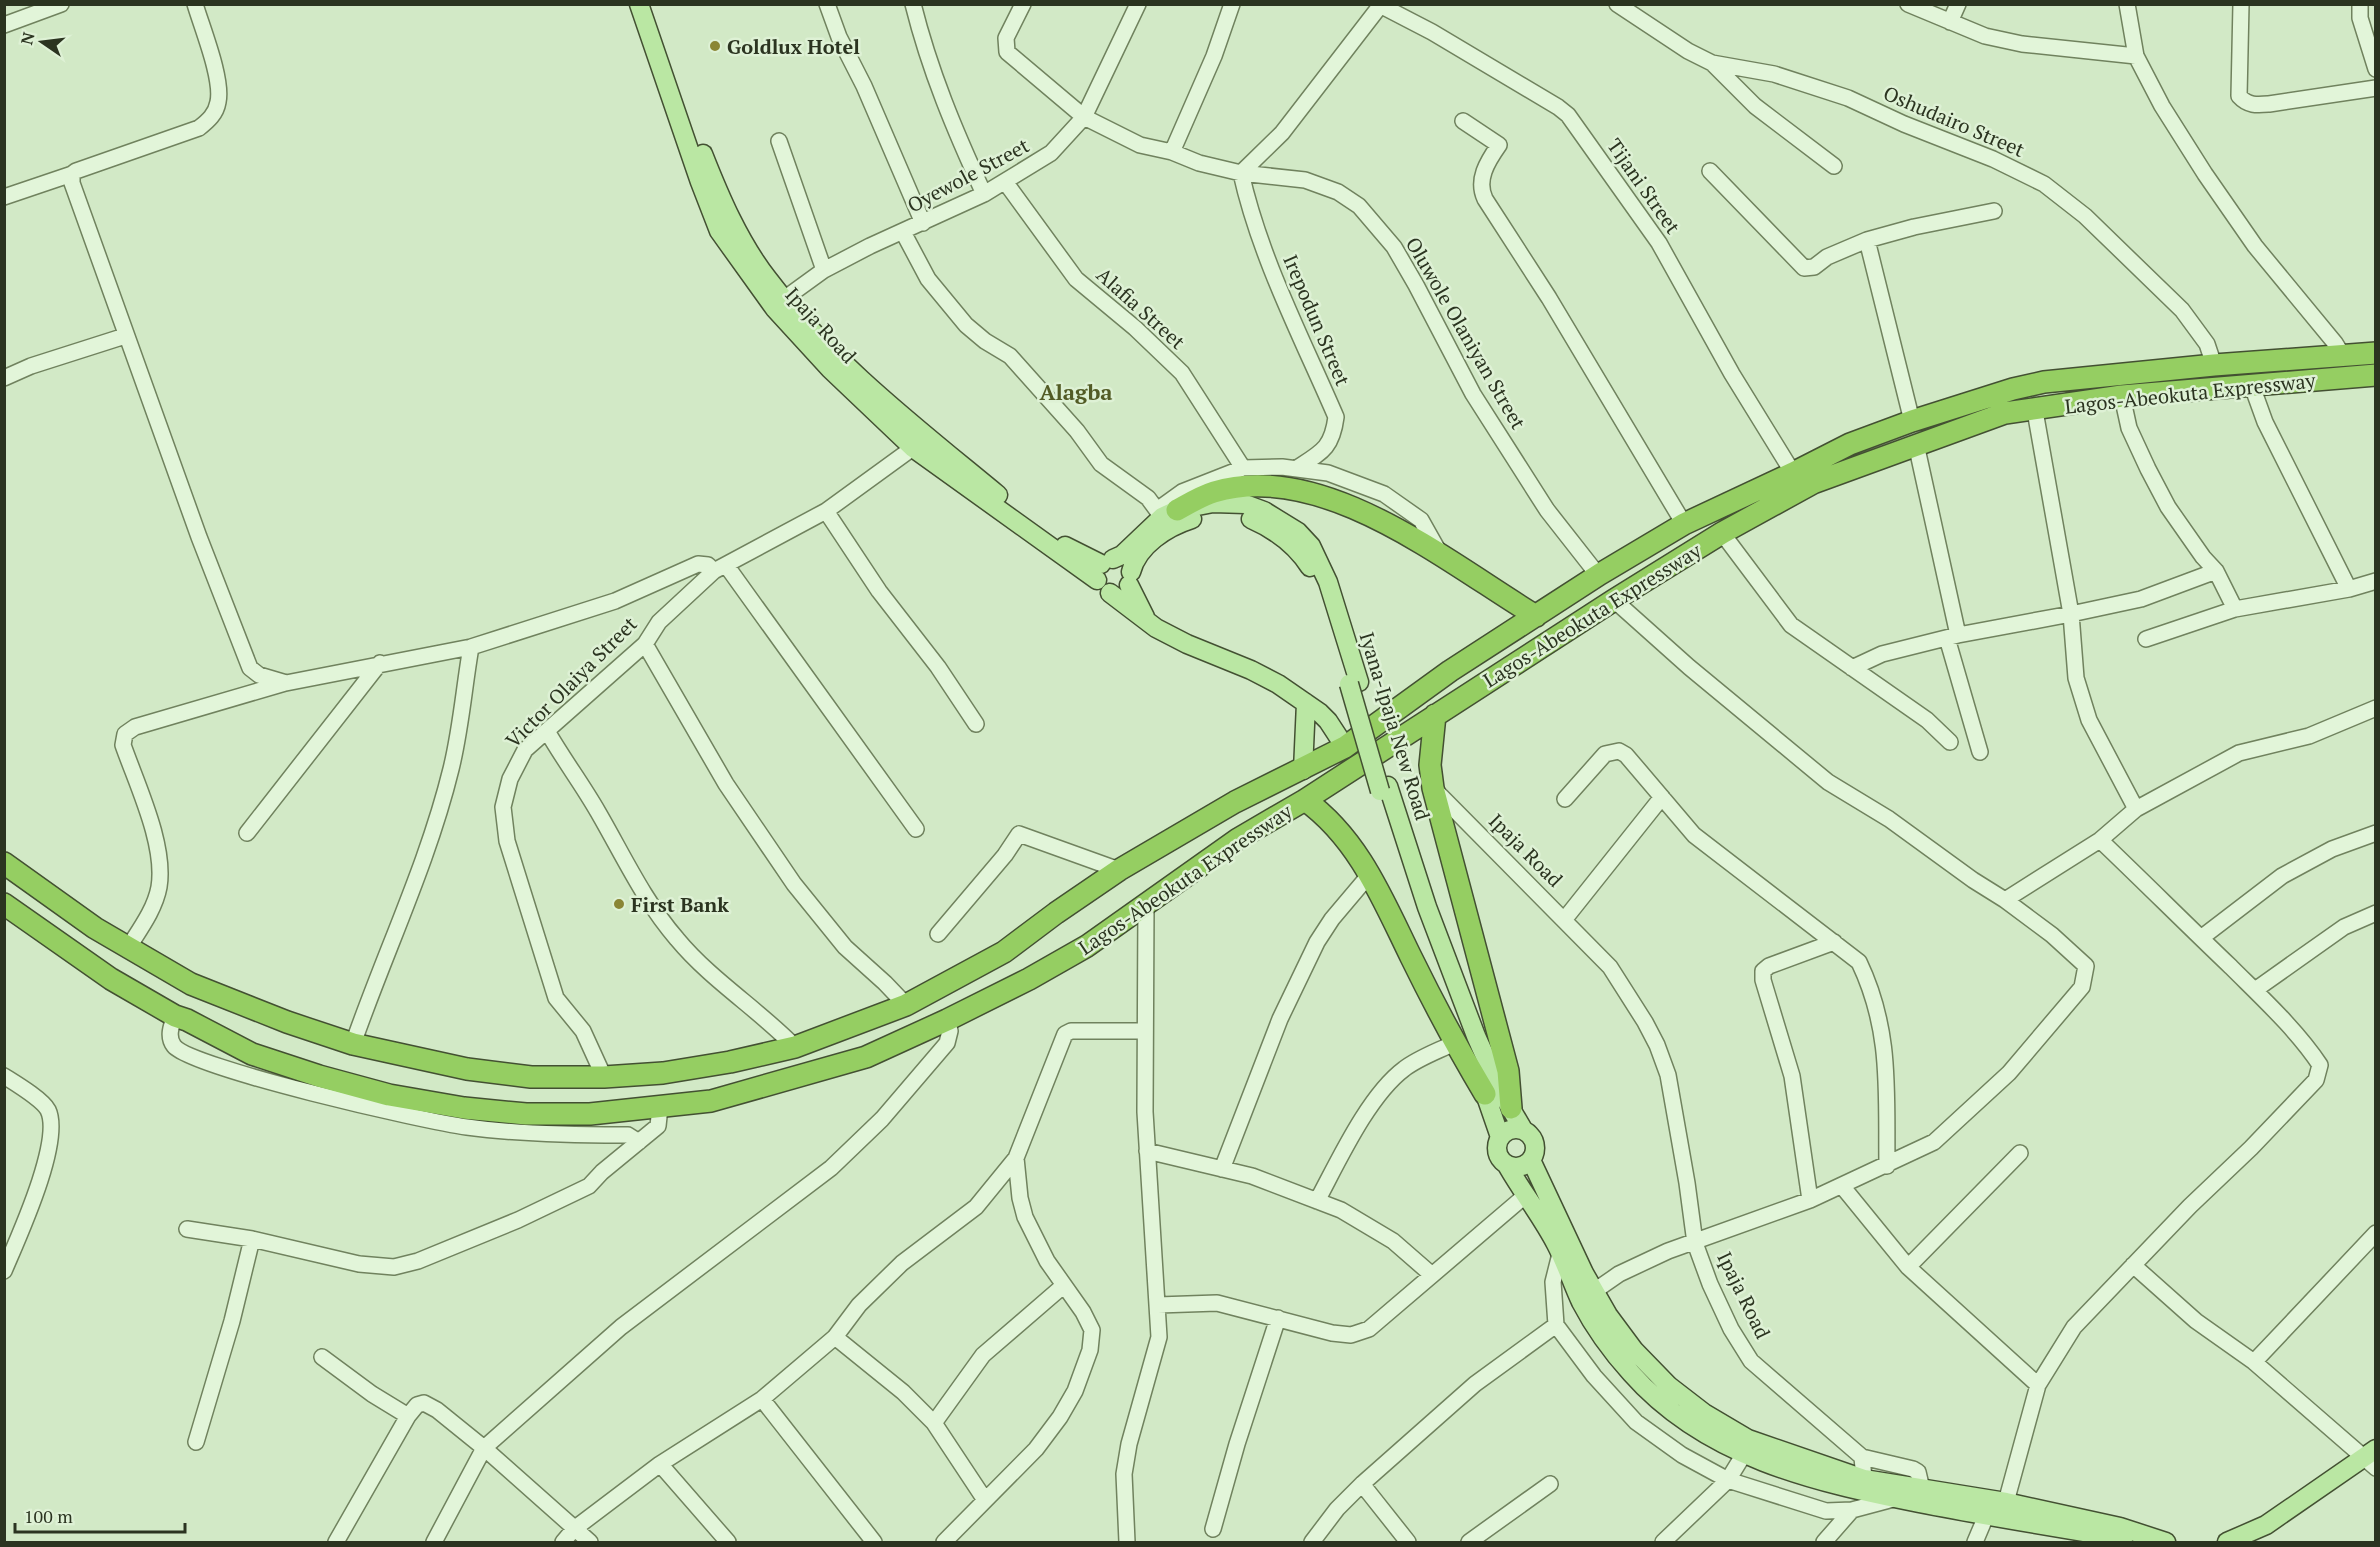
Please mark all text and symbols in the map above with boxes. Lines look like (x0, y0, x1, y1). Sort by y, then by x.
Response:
north arrow (12, 12, 72, 72)
text: N (15, 30, 40, 47)
place label: Goldlux Hotel (727, 33, 860, 60)
marker: Goldlux Hotel (708, 39, 722, 53)
street label: Oshudairo Street (1879, 79, 2029, 163)
street label: Oyewole Street (902, 131, 1034, 218)
street label: Tijani Street (1601, 133, 1687, 239)
street label: Oluwole Olaniyan Street (1400, 232, 1532, 435)
street label: Irepodun Street (1277, 250, 1357, 390)
street label: Alafia Street (1091, 261, 1191, 355)
street label: Ipaja Road (780, 281, 862, 369)
street label: Lagos-Abeokuta Expressway (2063, 366, 2318, 420)
district label: Alagba (1039, 377, 1113, 406)
street label: Lagos-Abeokuta Expressway (1478, 536, 1707, 693)
street label: Victor Olaiya Street (499, 610, 643, 754)
street label: Iyana-Ipaja New Road (1353, 629, 1437, 823)
street label: Lagos-Abeokuta Expressway (1073, 797, 1298, 961)
street label: Ipaja Road (1483, 807, 1569, 893)
place label: First Bank (631, 891, 729, 918)
marker: First Bank (612, 897, 626, 911)
street label: Ipaja Road (1711, 1247, 1777, 1343)
scale bar (15, 1496, 184, 1534)
text: 100 m (24, 1504, 73, 1528)

